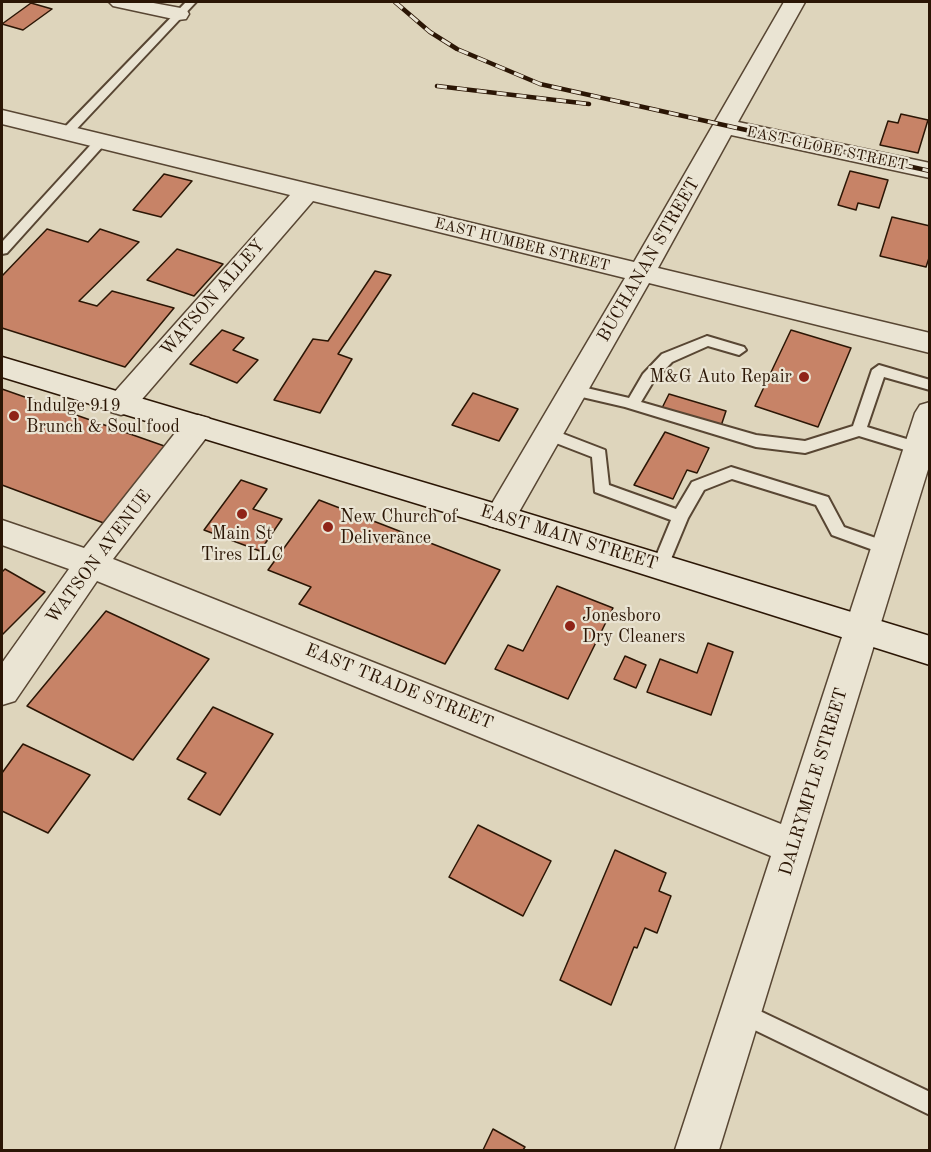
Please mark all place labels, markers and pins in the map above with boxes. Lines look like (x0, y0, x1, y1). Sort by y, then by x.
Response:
place label: M&G Auto Repair (650, 366, 792, 388)
marker: M&G Auto Repair (797, 370, 811, 384)
place label: Indulge 919 Brunch & Soul food (26, 395, 180, 438)
marker: Indulge 919 Brunch & Soul food (7, 409, 21, 423)
place label: New Church of Deliverance (340, 506, 458, 548)
marker: Main St Tires LLC (235, 507, 249, 521)
marker: New Church of Deliverance (321, 520, 335, 534)
place label: Main St Tires LLC (201, 523, 283, 566)
place label: Jonesboro Dry Cleaners (582, 605, 685, 648)
marker: Jonesboro Dry Cleaners (563, 619, 577, 633)

